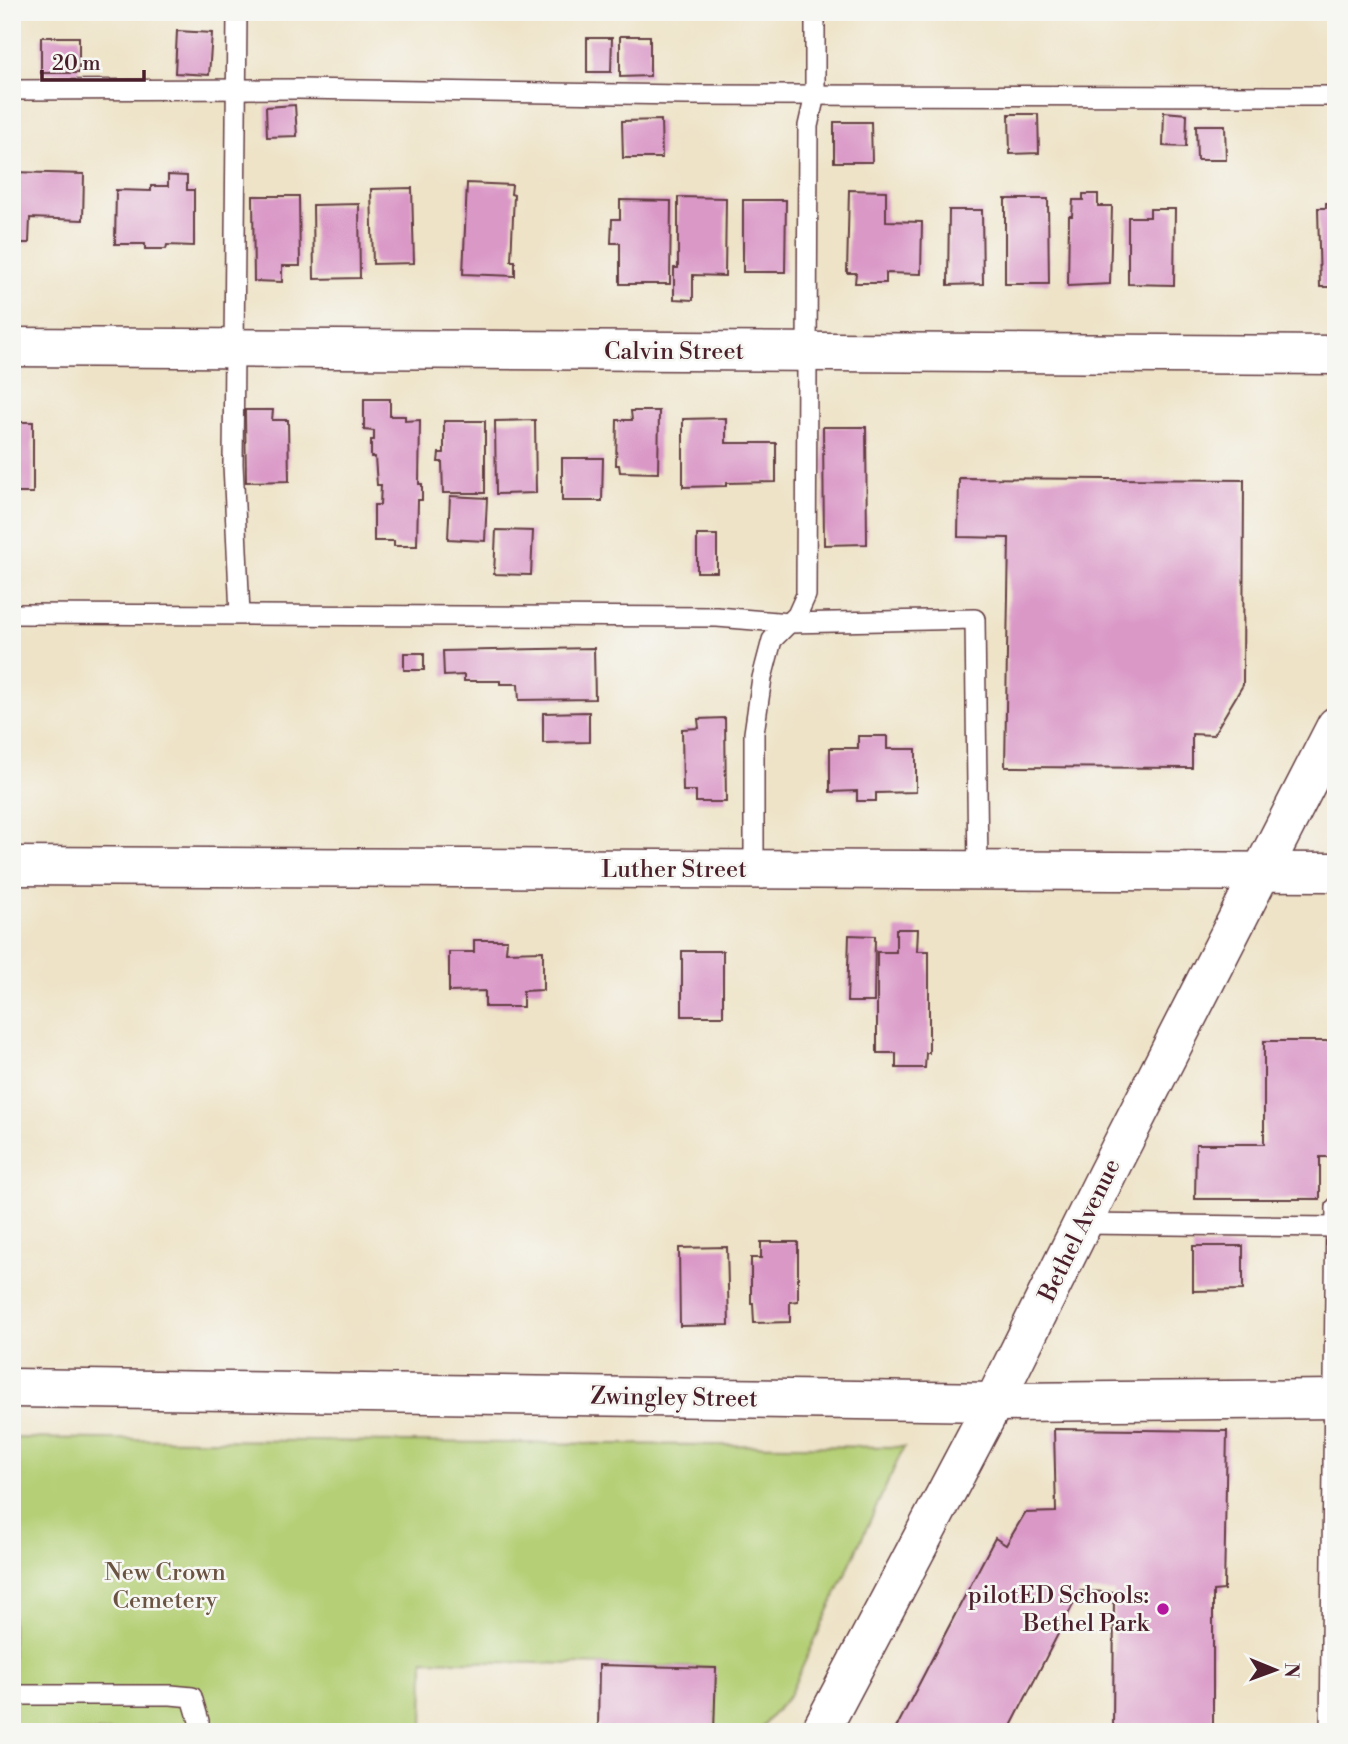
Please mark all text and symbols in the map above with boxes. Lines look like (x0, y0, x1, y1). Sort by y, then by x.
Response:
scale bar (42, 38, 144, 82)
text: 20 m (52, 51, 101, 77)
street label: Calvin Street (604, 337, 745, 367)
street label: Luther Street (601, 855, 747, 885)
street label: Bethel Avenue (1032, 1154, 1127, 1308)
street label: Zwingley Street (590, 1382, 758, 1414)
park label: New Crown Cemetery (104, 1558, 226, 1616)
place label: pilotED Schools: Bethel Park (968, 1581, 1150, 1639)
marker: pilotED Schools: Bethel Park (1155, 1601, 1171, 1617)
north arrow (1240, 1636, 1310, 1706)
text: N (1279, 1663, 1303, 1678)

